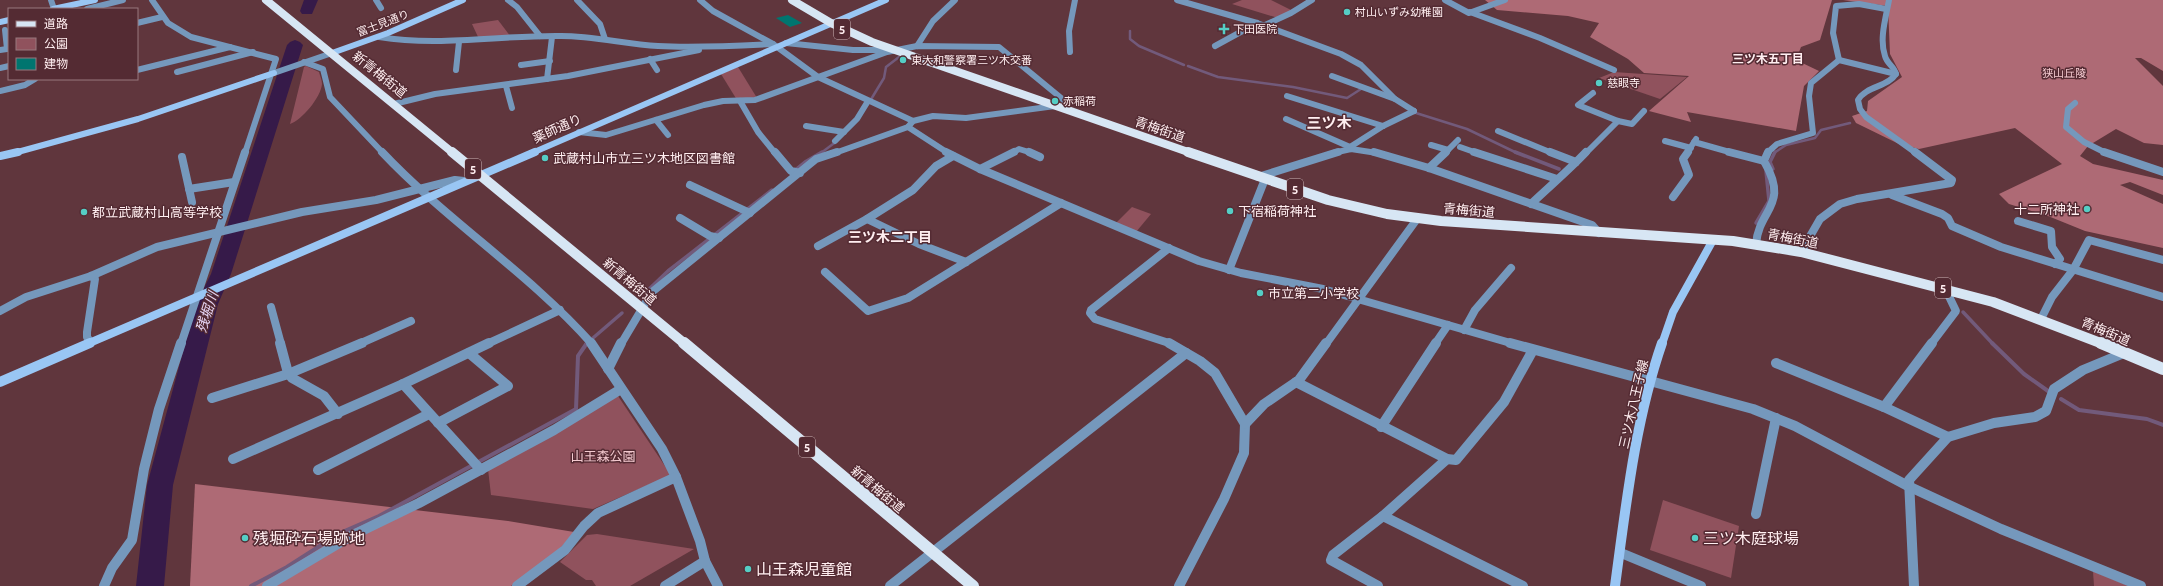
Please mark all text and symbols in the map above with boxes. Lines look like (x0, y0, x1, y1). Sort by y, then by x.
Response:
place label: 村山いずみ幼稚園 (1355, 5, 1443, 19)
street label: 富士見通り (355, 7, 411, 39)
marker: 村山いずみ幼稚園 (1342, 7, 1352, 17)
legend (8, 8, 138, 80)
text: 道路 (44, 16, 68, 31)
road number: 5 (834, 19, 850, 39)
place label: 下田医院 (1233, 22, 1277, 36)
marker: 下田医院 (1218, 23, 1230, 35)
text: 公園 (44, 36, 68, 51)
street label: 新青梅街道 (350, 47, 410, 101)
district label: 三ツ木五丁目 (1732, 51, 1804, 66)
place label: 東大和警察署三ツ木交番 (911, 53, 1032, 67)
marker: 東大和警察署三ツ木交番 (898, 55, 908, 65)
text: 建物 (44, 56, 68, 71)
park label: 狭山丘陵 (2042, 66, 2086, 80)
place label: 慈眼寺 (1607, 76, 1640, 90)
marker: 慈眼寺 (1594, 78, 1604, 88)
place label: 赤稲荷 (1063, 94, 1096, 108)
marker: 赤稲荷 (1050, 96, 1060, 106)
street label: 薬師通り (530, 110, 584, 146)
street label: 青梅街道 (1133, 113, 1187, 145)
district label: 三ツ木 (1306, 114, 1352, 132)
place label: 武蔵村山市立三ツ木地区図書館 (553, 150, 735, 166)
marker: 武蔵村山市立三ツ木地区図書館 (540, 153, 550, 163)
road number: 5 (465, 159, 481, 179)
road number: 5 (1287, 179, 1303, 199)
street label: 青梅街道 (1442, 200, 1496, 220)
place label: 十二所神社 (2014, 201, 2079, 217)
place label: 下宿稲荷神社 (1238, 203, 1316, 219)
place label: 都立武蔵村山高等学校 (92, 204, 222, 220)
marker: 十二所神社 (2082, 204, 2092, 214)
marker: 下宿稲荷神社 (1225, 206, 1235, 216)
marker: 都立武蔵村山高等学校 (79, 207, 89, 217)
street label: 青梅街道 (1766, 225, 1820, 251)
district label: 三ツ木二丁目 (848, 228, 932, 246)
street label: 新青梅街道 (600, 254, 660, 308)
road number: 5 (1935, 278, 1951, 298)
place label: 市立第二小学校 (1268, 285, 1359, 301)
water label: 残堀川 (192, 287, 223, 335)
marker: 市立第二小学校 (1255, 288, 1265, 298)
street label: 青梅街道 (2079, 313, 2133, 349)
street label: 三ツ木八王子線 (1615, 358, 1651, 450)
road number: 5 (799, 437, 815, 457)
park label: 山王森公園 (570, 448, 636, 464)
street label: 新青梅街道 (848, 462, 908, 516)
place label: 残堀砕石場跡地 (253, 529, 365, 548)
place label: 三ツ木庭球場 (1703, 529, 1799, 548)
marker: 残堀砕石場跡地 (240, 533, 250, 543)
marker: 三ツ木庭球場 (1690, 533, 1700, 543)
place label: 山王森児童館 (756, 560, 852, 579)
marker: 山王森児童館 (743, 564, 753, 574)

